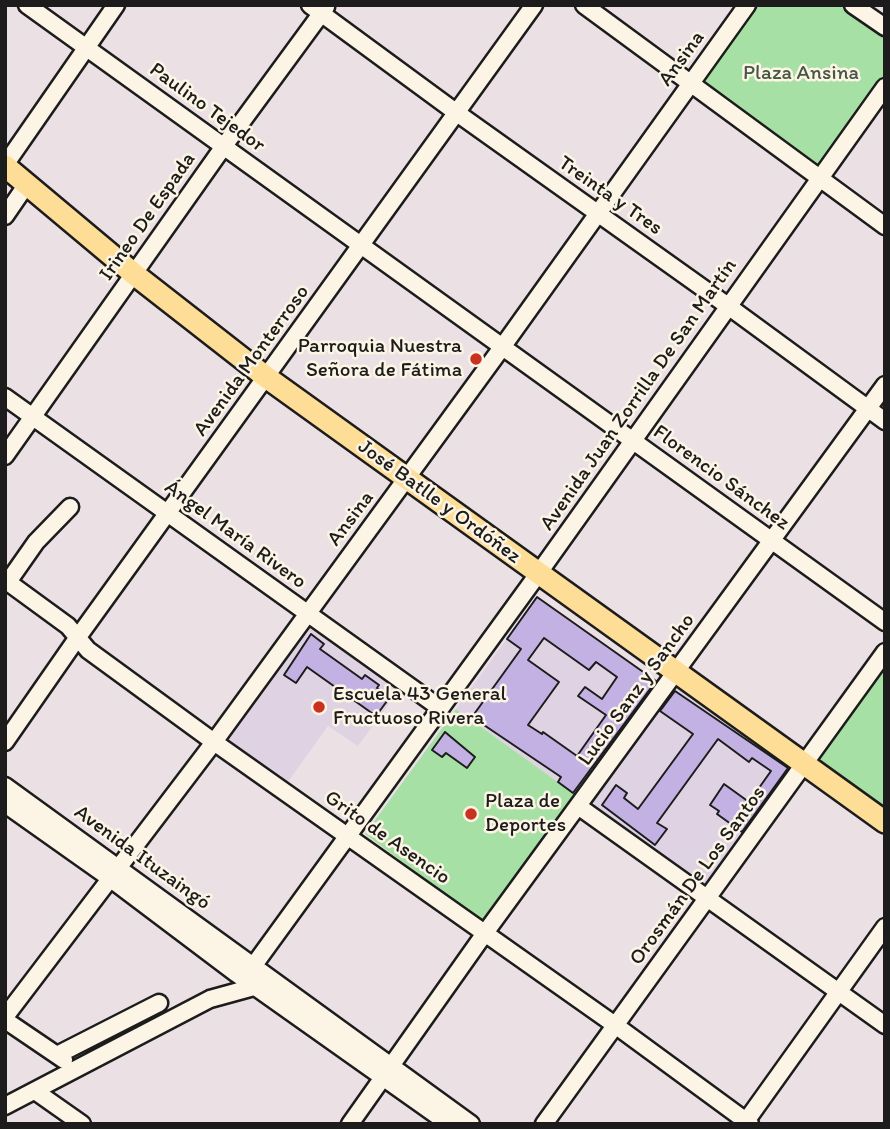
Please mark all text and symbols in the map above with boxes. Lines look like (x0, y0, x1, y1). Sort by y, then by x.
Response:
street label: Ansina (654, 26, 710, 92)
street label: Paulino Tejedor (144, 58, 270, 158)
park label: Plaza Ansina (743, 61, 859, 87)
street label: Irineo De Espada (94, 148, 202, 286)
street label: Treinta y Tres (553, 151, 667, 241)
street label: Avenida Juan Zorrilla De San Martín (535, 254, 743, 536)
street label: Avenida Monterroso (189, 280, 315, 442)
place label: Parroquia Nuestra Señora de Fátima (298, 334, 462, 384)
marker: Parroquia Nuestra Señora de Fátima (468, 351, 484, 367)
street label: Florencio Sánchez (648, 420, 794, 536)
street label: José Batlle y Ordóñez (353, 434, 525, 570)
street label: Ángel María Rivero (159, 475, 311, 595)
street label: Ansina (322, 487, 380, 551)
street label: Lucio Sanz y Sancho (573, 609, 701, 771)
place label: Escuela 43 General Fructuoso Rivera (333, 682, 507, 732)
marker: Escuela 43 General Fructuoso Rivera (311, 699, 327, 715)
street label: Orosmán De Los Santos (624, 781, 772, 971)
street label: Grito de Asencio (319, 785, 455, 891)
place label: Plaza de Deportes (485, 789, 566, 839)
street label: Avenida Ituzaingó (69, 800, 215, 916)
marker: Plaza de Deportes (463, 806, 479, 822)

